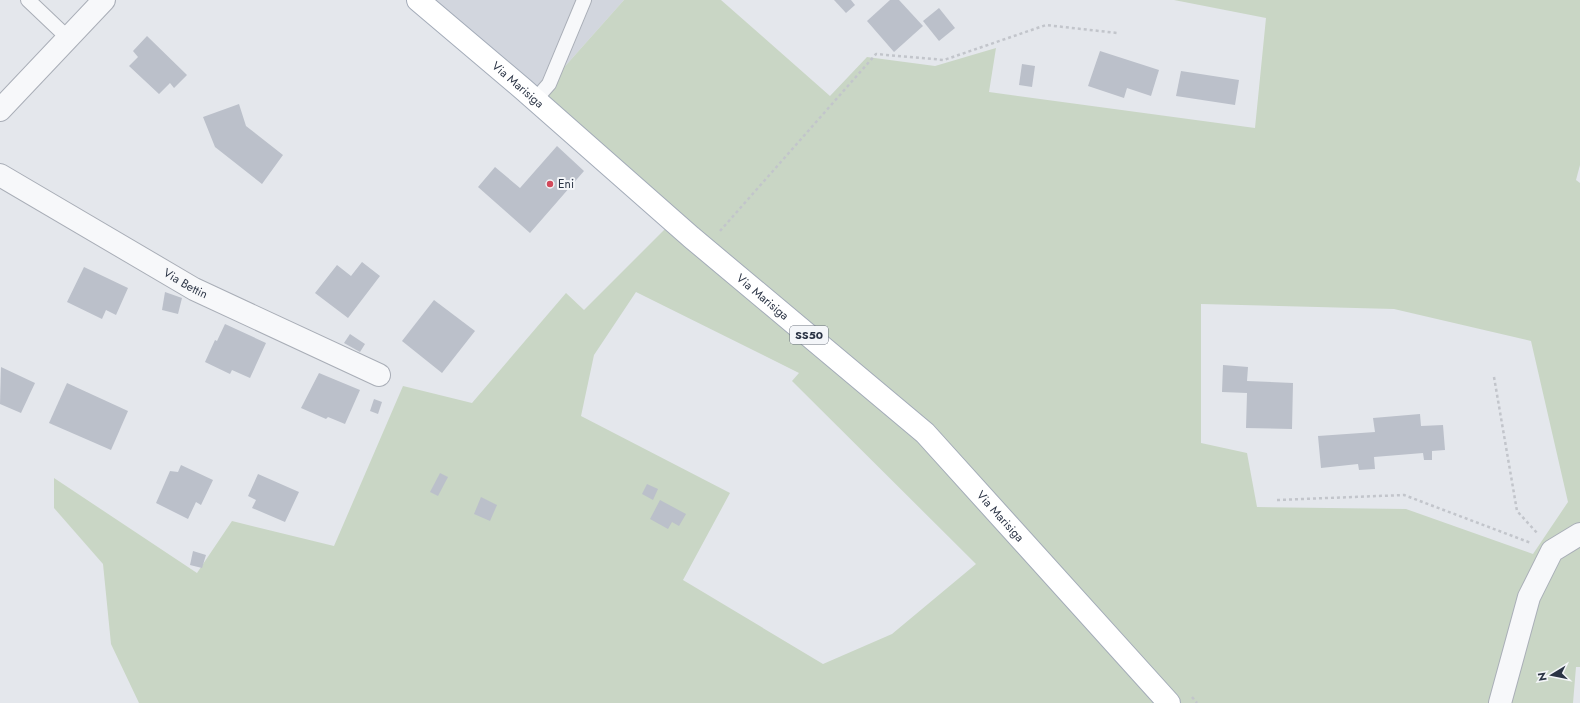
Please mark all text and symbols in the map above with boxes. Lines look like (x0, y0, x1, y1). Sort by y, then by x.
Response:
street label: Via Marisiga (488, 57, 548, 113)
place label: Eni (558, 175, 574, 193)
marker: Eni (545, 179, 555, 189)
street label: Via Bettin (160, 264, 211, 303)
street label: Via Marisiga (732, 270, 793, 325)
road number: SS50 (790, 326, 828, 344)
street label: Via Marisiga (972, 487, 1028, 546)
north arrow (1532, 655, 1572, 695)
text: N (1534, 671, 1551, 682)

